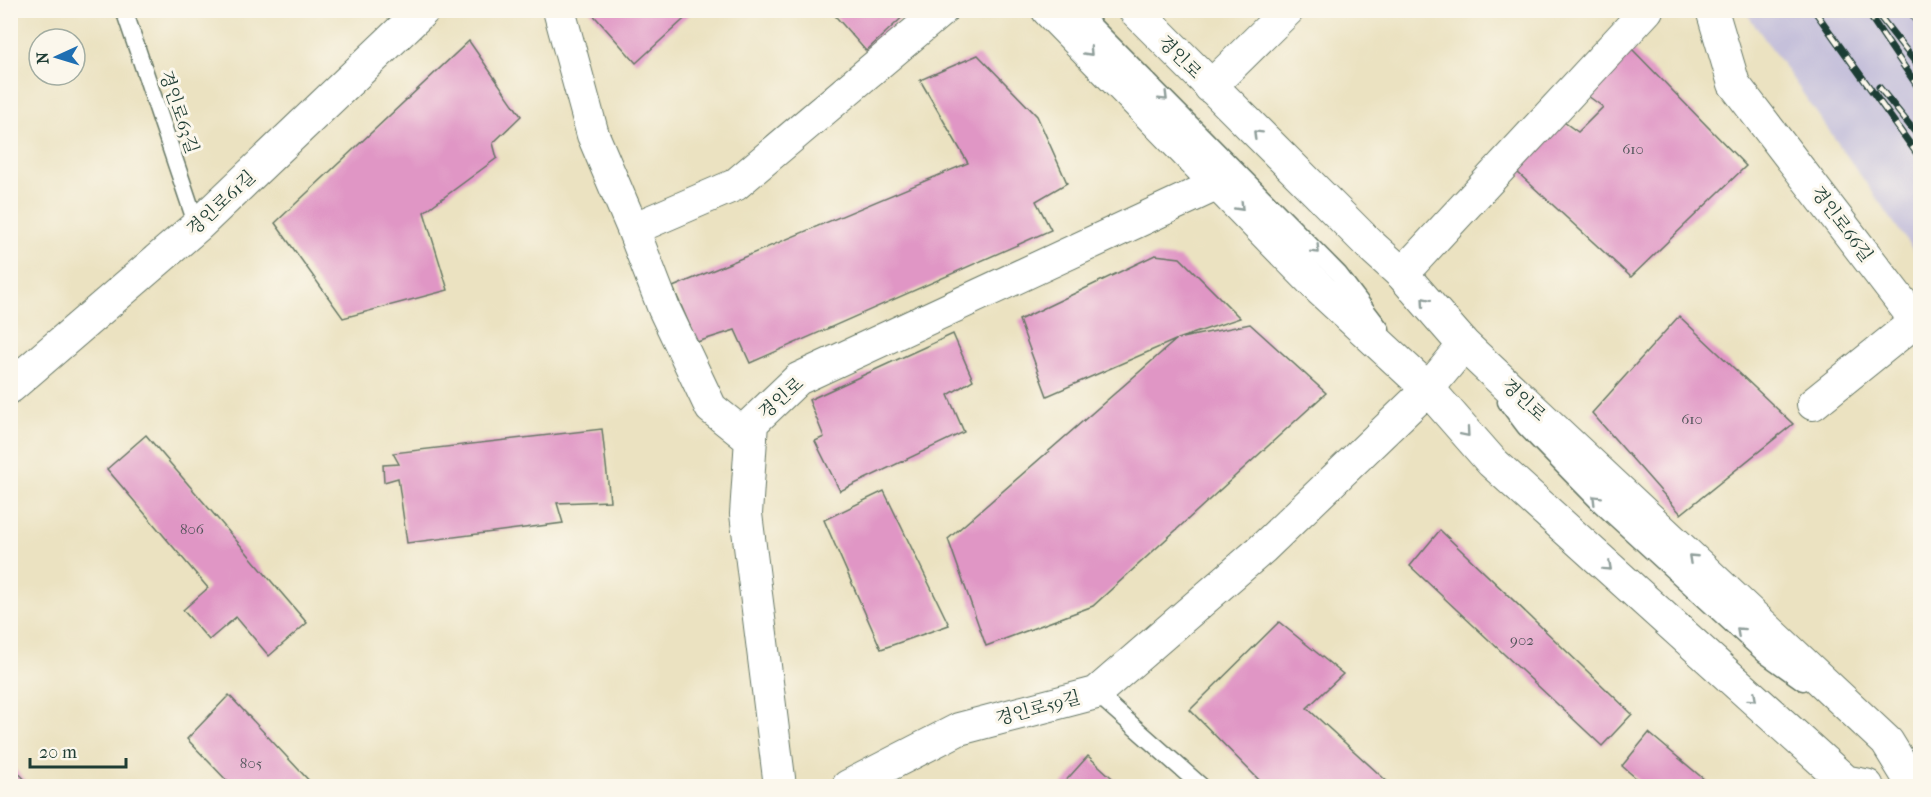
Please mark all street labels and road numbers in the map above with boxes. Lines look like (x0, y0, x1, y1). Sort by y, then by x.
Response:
street label: 경인로 (1154, 31, 1206, 83)
street label: 경인로63길 (154, 68, 203, 157)
street label: 경인로61길 (183, 166, 260, 240)
street label: 경인로66길 (1806, 182, 1877, 266)
street label: 경인로 (755, 373, 808, 423)
street label: 경인로 (1497, 375, 1550, 426)
street label: 경인로59길 (993, 687, 1083, 730)

